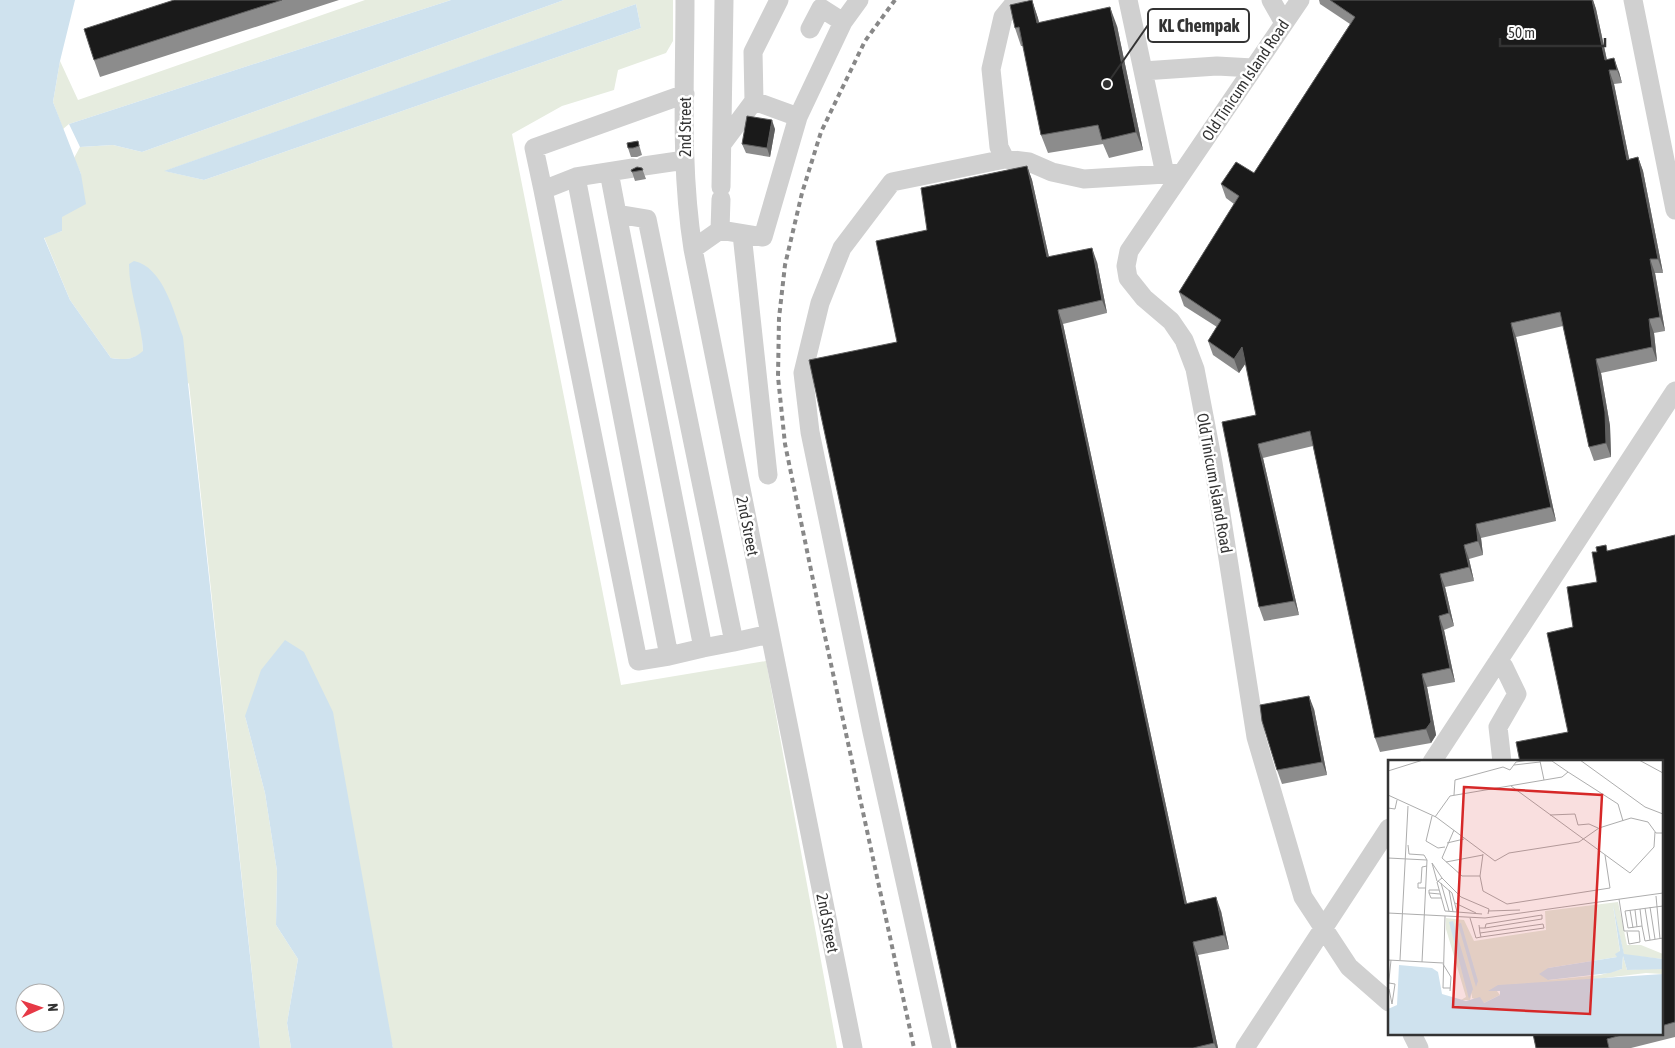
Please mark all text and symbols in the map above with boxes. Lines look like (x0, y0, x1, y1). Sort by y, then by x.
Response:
callout: KL Chempak (1148, 9, 1249, 42)
text: KL Chempak (1158, 15, 1241, 36)
scale bar (1500, 15, 1605, 47)
street label: Old Tinicum Island Road (1198, 16, 1292, 144)
text: 50 m (1508, 24, 1535, 41)
street label: 2nd Street (676, 97, 694, 157)
street label: Old Tinicum Island Road (1194, 412, 1236, 554)
street label: 2nd Street (733, 495, 763, 558)
inset map (1388, 760, 1662, 1036)
street label: 2nd Street (813, 892, 843, 955)
north arrow (15, 983, 65, 1033)
text: N (45, 1003, 61, 1012)

